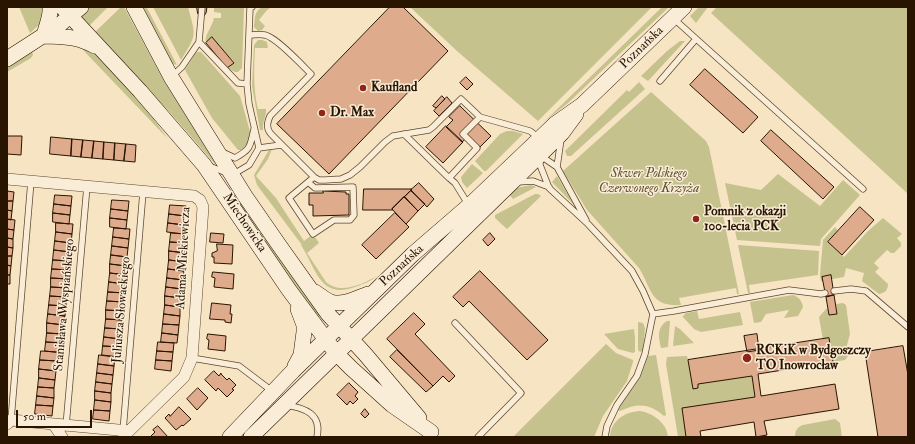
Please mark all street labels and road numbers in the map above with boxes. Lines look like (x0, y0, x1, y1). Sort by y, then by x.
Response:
street label: Poznańska (617, 23, 667, 73)
street label: Miechowicka (219, 191, 269, 255)
street label: Adama Mickiewicza (174, 206, 194, 310)
street label: Stanisława Wyspiańskiego (51, 238, 79, 372)
street label: Poznańska (377, 242, 427, 290)
street label: Juliusza Słowackiego (110, 256, 134, 364)

